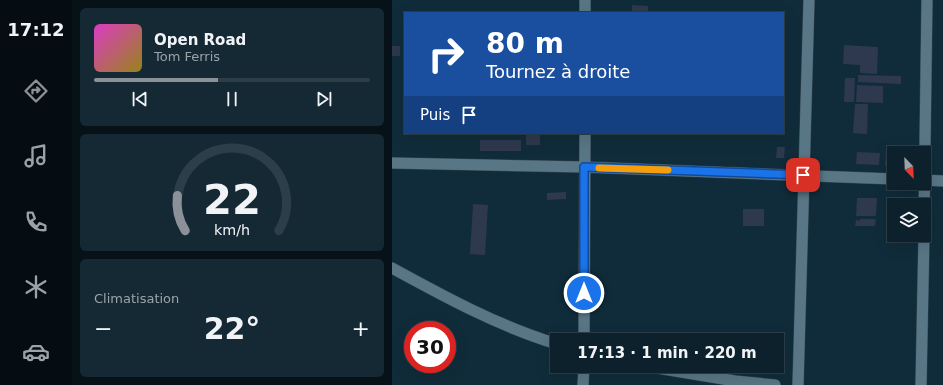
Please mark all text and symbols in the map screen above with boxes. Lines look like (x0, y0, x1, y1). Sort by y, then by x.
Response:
text: 17:12 (7, 19, 65, 40)
text: 80 m (486, 27, 564, 60)
icon: right (420, 28, 472, 80)
text: Open Road (154, 31, 246, 49)
text: Tom Ferris (154, 49, 220, 64)
text: Tournez à droite (486, 61, 630, 82)
icon: directions (22, 77, 50, 105)
icon: previous (129, 88, 151, 110)
icon: pause (221, 88, 243, 110)
icon: next (313, 88, 335, 110)
icon: arrive (458, 104, 480, 126)
text: Puis (420, 106, 450, 124)
icon: music (22, 142, 50, 170)
north arrow (887, 146, 931, 190)
map controls (887, 146, 931, 242)
pin (786, 158, 820, 192)
icon: arrive (792, 164, 814, 186)
text: 22 (203, 174, 261, 223)
button: layers (887, 198, 931, 242)
icon: phone (22, 208, 50, 236)
text: km/h (214, 221, 250, 237)
position arrow (563, 272, 605, 314)
icon: climate (22, 273, 50, 301)
text: Climatisation (94, 291, 179, 306)
text: 22° (204, 311, 260, 346)
text: − (94, 316, 112, 341)
text: + (352, 316, 370, 341)
speed limit sign: 30 (404, 321, 456, 373)
icon: car (22, 338, 50, 366)
text: 17:13 · 1 min · 220 m (577, 344, 757, 362)

